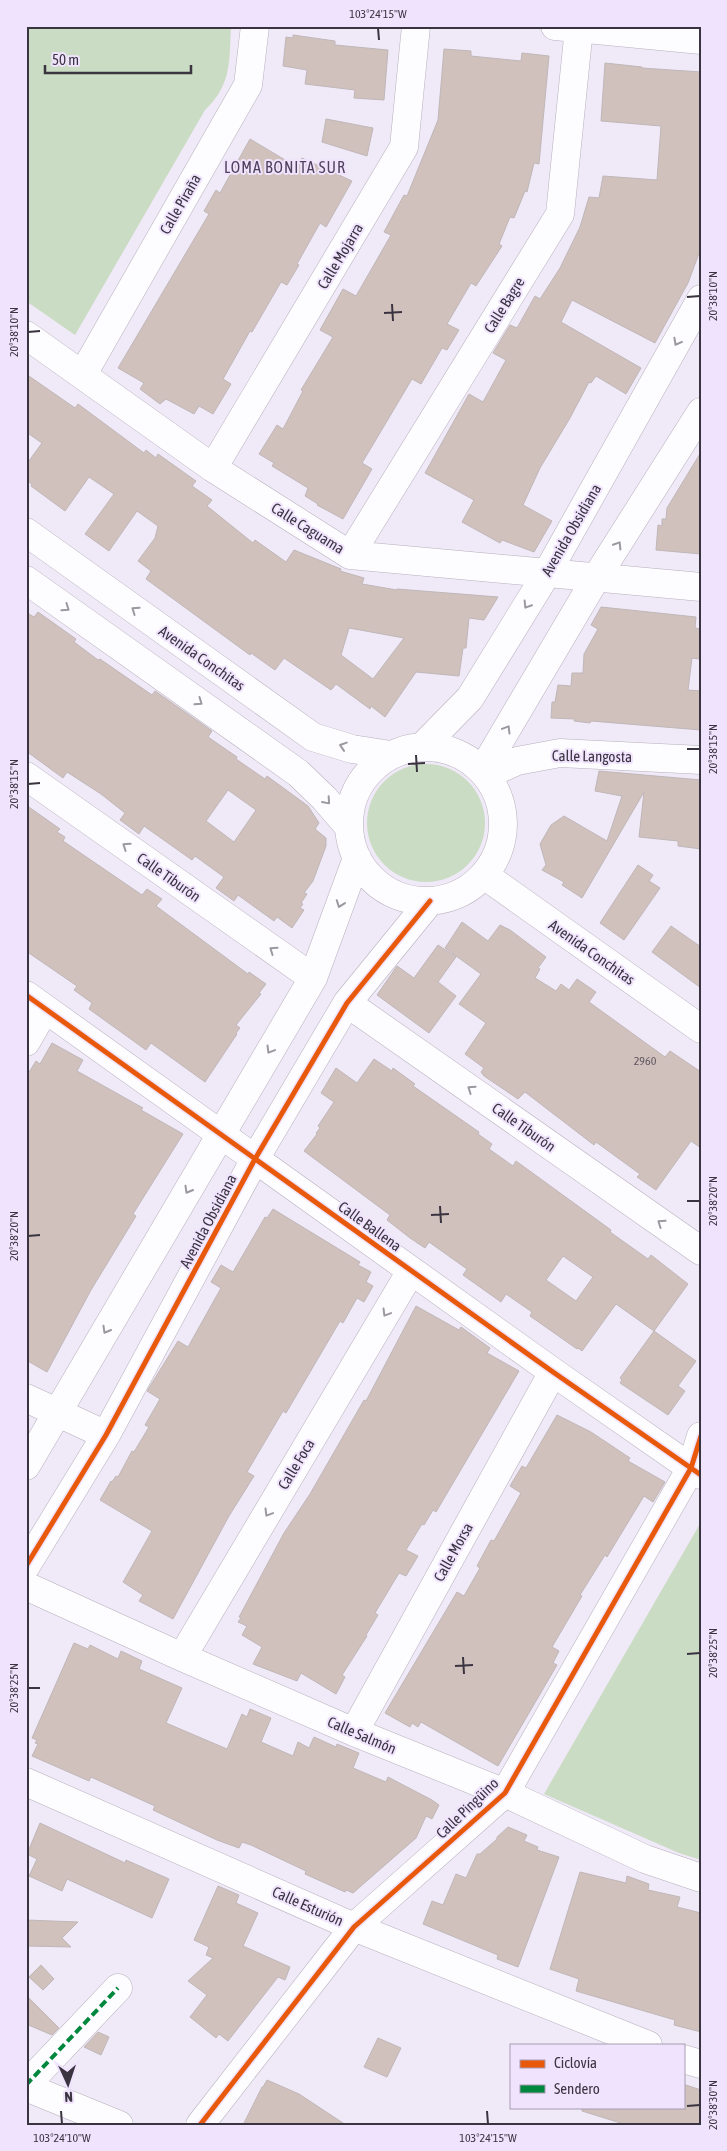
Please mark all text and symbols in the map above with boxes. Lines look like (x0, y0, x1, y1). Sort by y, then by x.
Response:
text: 103°24'15"W (349, 7, 407, 21)
scale bar (45, 42, 191, 74)
text: 50 m (52, 51, 79, 68)
district label: LOMA BONITA SUR (224, 158, 346, 176)
street label: Calle Piraña (156, 171, 204, 237)
street label: Calle Mojarra (314, 220, 366, 292)
text: 20°38'10"N (706, 271, 720, 321)
street label: Calle Bagre (480, 274, 528, 336)
text: 20°38'10"N (7, 307, 21, 357)
one-way arrow (673, 337, 683, 346)
street label: Avenida Obsidiana (538, 481, 604, 579)
street label: Calle Caguama (268, 499, 348, 557)
one-way arrow (612, 541, 621, 550)
one-way arrow (524, 599, 533, 608)
one-way arrow (60, 602, 70, 611)
one-way arrow (131, 607, 141, 616)
street label: Avenida Conchitas (156, 622, 248, 694)
one-way arrow (193, 696, 203, 705)
text: 20°38'15"N (706, 724, 720, 774)
one-way arrow (500, 725, 510, 734)
one-way arrow (340, 742, 348, 752)
street label: Calle Langosta (552, 747, 632, 765)
text: 20°38'15"N (7, 759, 21, 809)
one-way arrow (321, 795, 330, 804)
one-way arrow (122, 843, 131, 852)
street label: Calle Tiburón (134, 849, 204, 905)
one-way arrow (336, 899, 346, 908)
street label: Avenida Conchitas (546, 916, 638, 988)
one-way arrow (269, 947, 279, 956)
one-way arrow (267, 1044, 277, 1053)
house number: 2960 (634, 1054, 657, 1068)
one-way arrow (467, 1086, 476, 1095)
street label: Calle Tiburón (489, 1099, 559, 1155)
street label: Avenida Obsidiana (176, 1171, 240, 1271)
text: 20°38'20"N (706, 1176, 720, 1226)
one-way arrow (184, 1184, 194, 1193)
street label: Calle Ballena (335, 1198, 405, 1254)
text: 20°38'20"N (7, 1211, 21, 1261)
one-way arrow (657, 1220, 667, 1229)
one-way arrow (383, 1307, 393, 1316)
one-way arrow (102, 1325, 112, 1334)
street label: Calle Foca (274, 1436, 318, 1492)
one-way arrow (264, 1507, 274, 1516)
street label: Calle Morsa (430, 1520, 476, 1584)
text: 20°38'25"N (706, 1628, 720, 1678)
text: 20°38'25"N (7, 1663, 21, 1713)
street label: Calle Salmón (325, 1713, 399, 1757)
street label: Calle Pingüino (432, 1774, 502, 1842)
street label: Calle Esturión (270, 1883, 346, 1929)
legend (510, 2044, 684, 2108)
text: Ciclovía (554, 2054, 597, 2071)
north arrow (42, 2058, 92, 2108)
text: Sendero (554, 2080, 600, 2097)
text: 20°38'30"N (706, 2080, 720, 2130)
text: N (64, 2089, 73, 2105)
text: 103°24'10"W (33, 2131, 91, 2145)
text: 103°24'15"W (459, 2131, 517, 2145)

